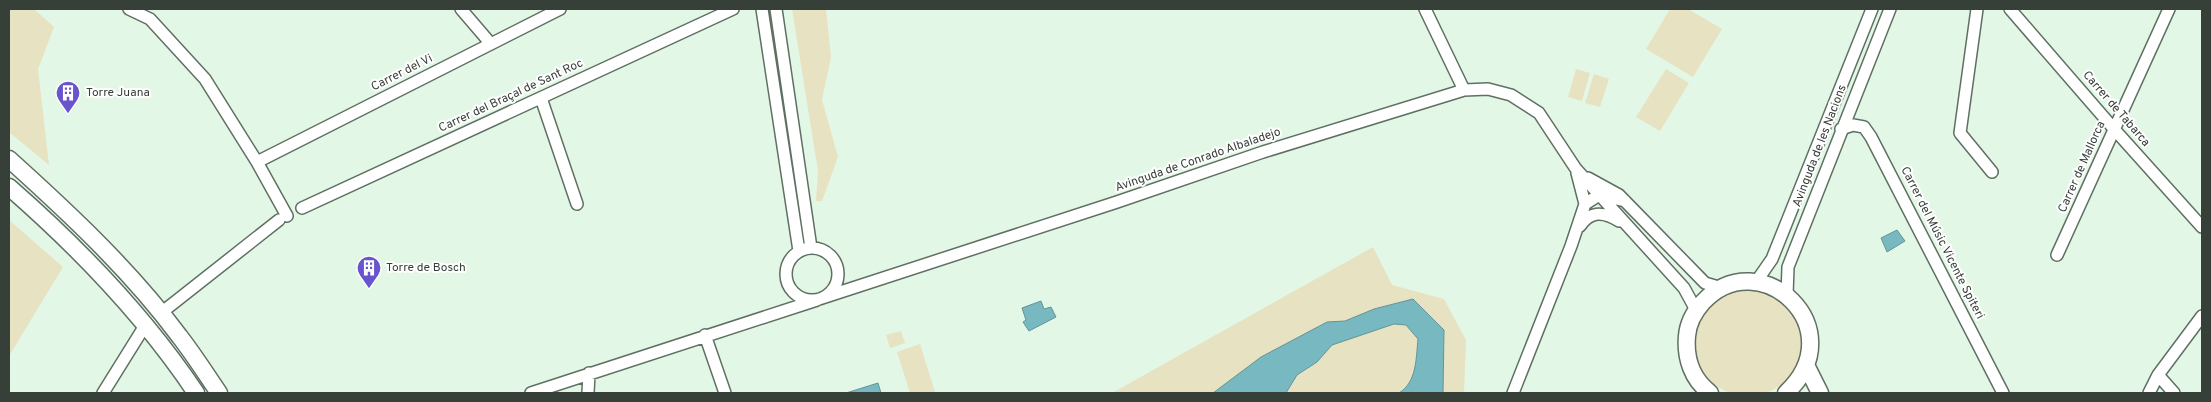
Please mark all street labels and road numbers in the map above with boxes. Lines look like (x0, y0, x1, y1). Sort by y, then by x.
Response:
street label: Carrer del Vi (369, 51, 435, 95)
street label: Carrer del Braçal de Sant Roc (436, 55, 586, 137)
street label: Carrer de Tabarca (2079, 68, 2153, 150)
street label: Avinguda de les Nacions (1789, 83, 1851, 209)
street label: Carrer de Mallorca (2055, 119, 2109, 215)
street label: Avinguda de Conrado Albaladejo (1113, 124, 1283, 196)
street label: Carrer del Músic Vicente Spiteri (1896, 164, 1988, 322)

